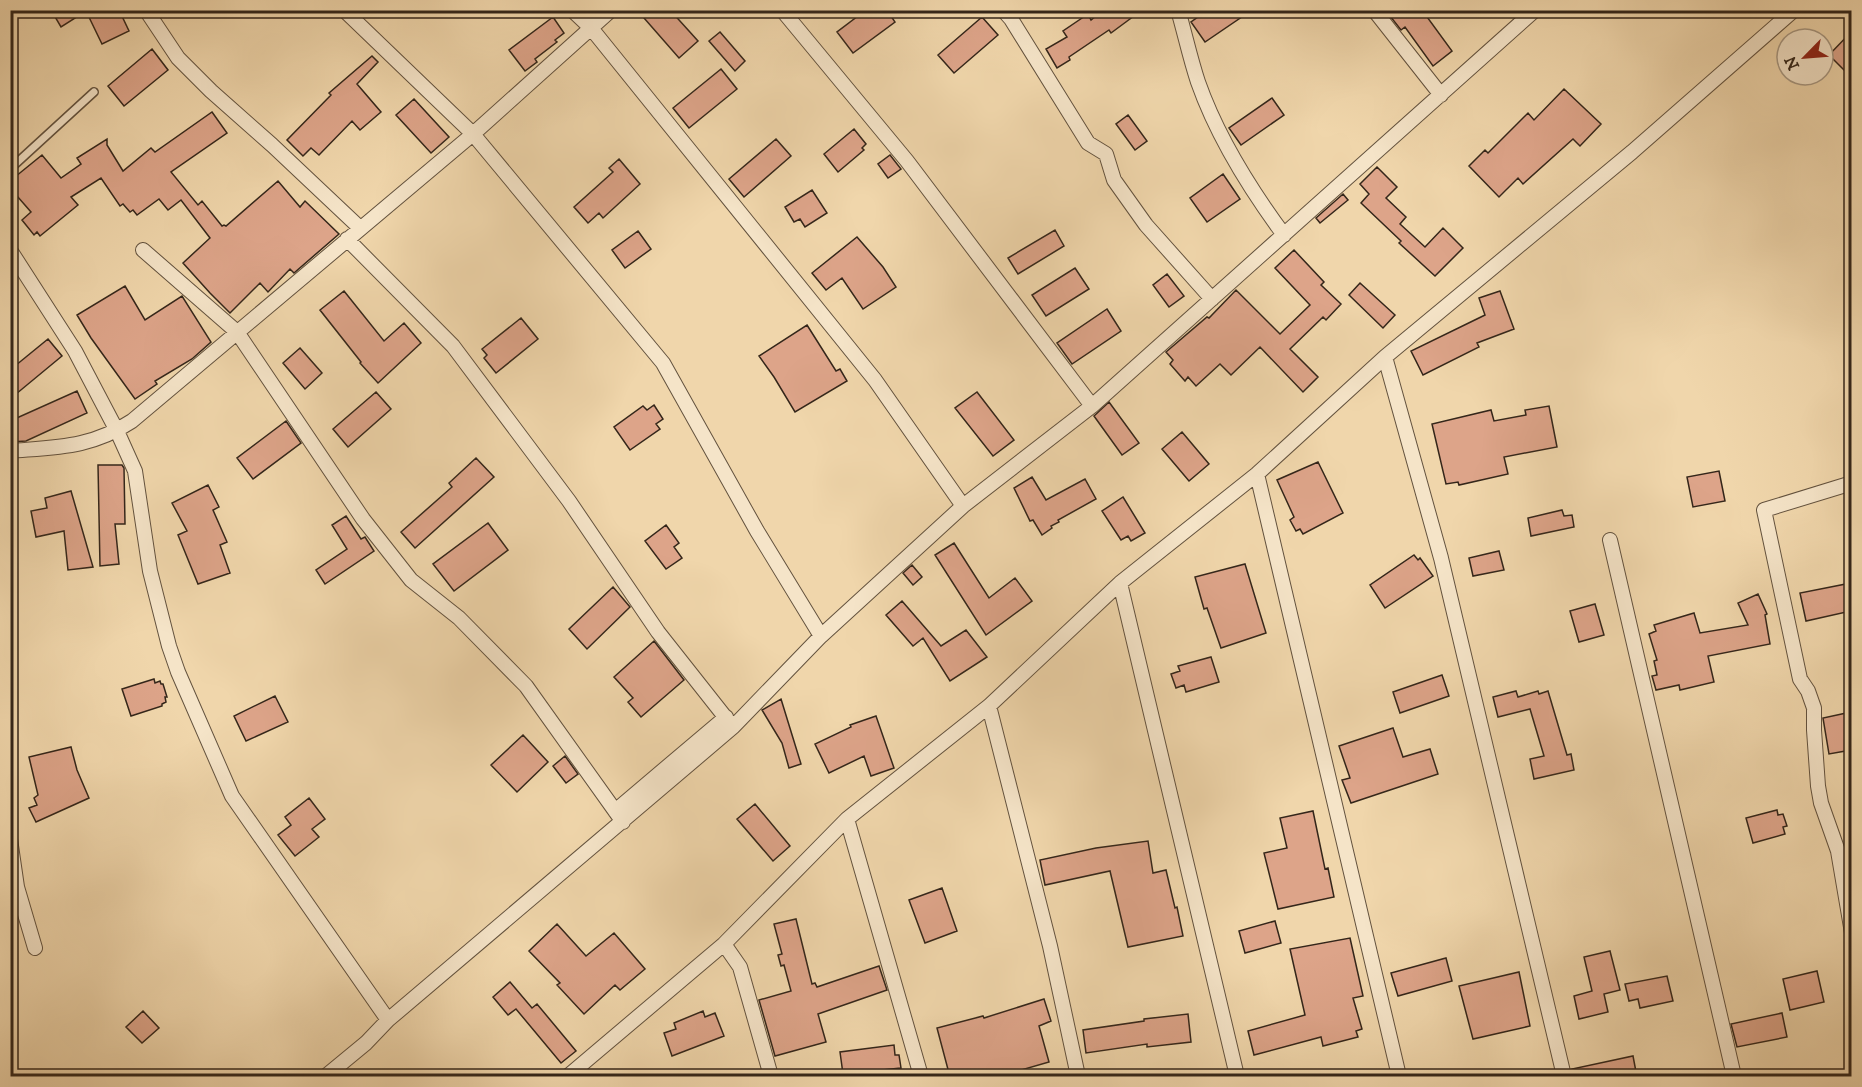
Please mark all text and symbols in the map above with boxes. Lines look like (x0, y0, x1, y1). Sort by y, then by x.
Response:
north arrow (1775, 27, 1835, 87)
text: N (1780, 53, 1804, 73)

